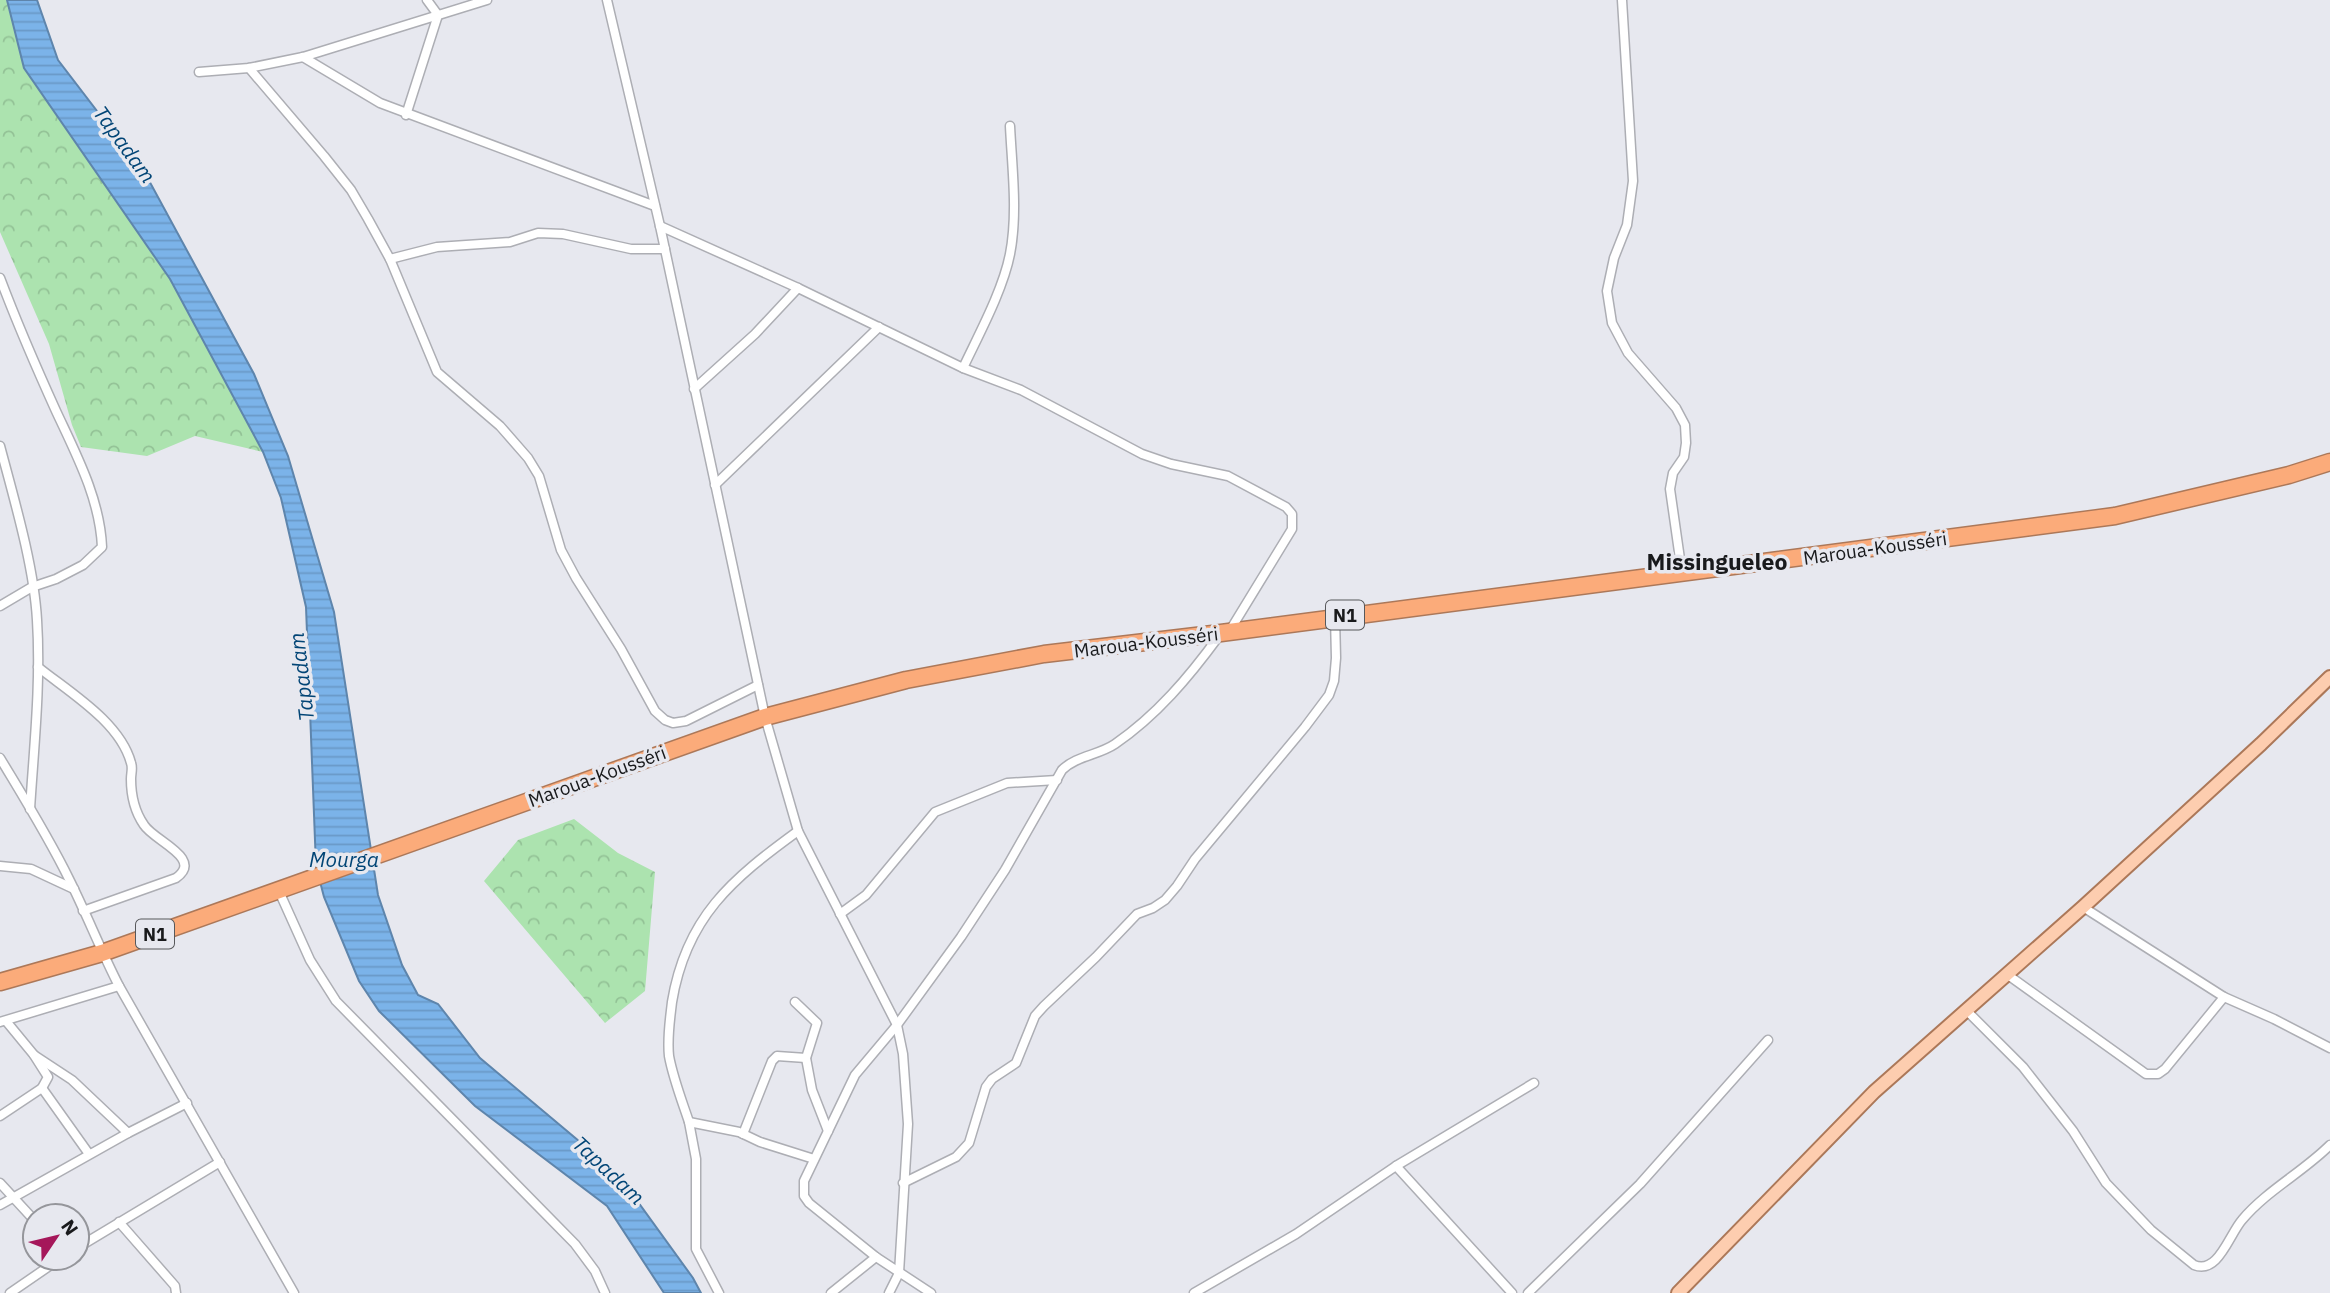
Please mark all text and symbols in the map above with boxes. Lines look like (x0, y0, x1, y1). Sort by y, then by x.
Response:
water label: Tapadam (87, 100, 163, 188)
street label: Maroua-Kousséri (1801, 526, 1949, 570)
district label: Missingueleo (1647, 546, 1787, 576)
road number: N1 (1326, 600, 1364, 630)
street label: Maroua-Kousséri (1073, 621, 1219, 663)
water label: Tapadam (282, 631, 320, 723)
street label: Maroua-Kousséri (525, 740, 669, 812)
water label: Mourga (309, 845, 379, 873)
road number: N1 (136, 919, 174, 948)
water label: Tapadam (567, 1129, 651, 1211)
north arrow (21, 1202, 91, 1272)
text: N (56, 1215, 84, 1240)

